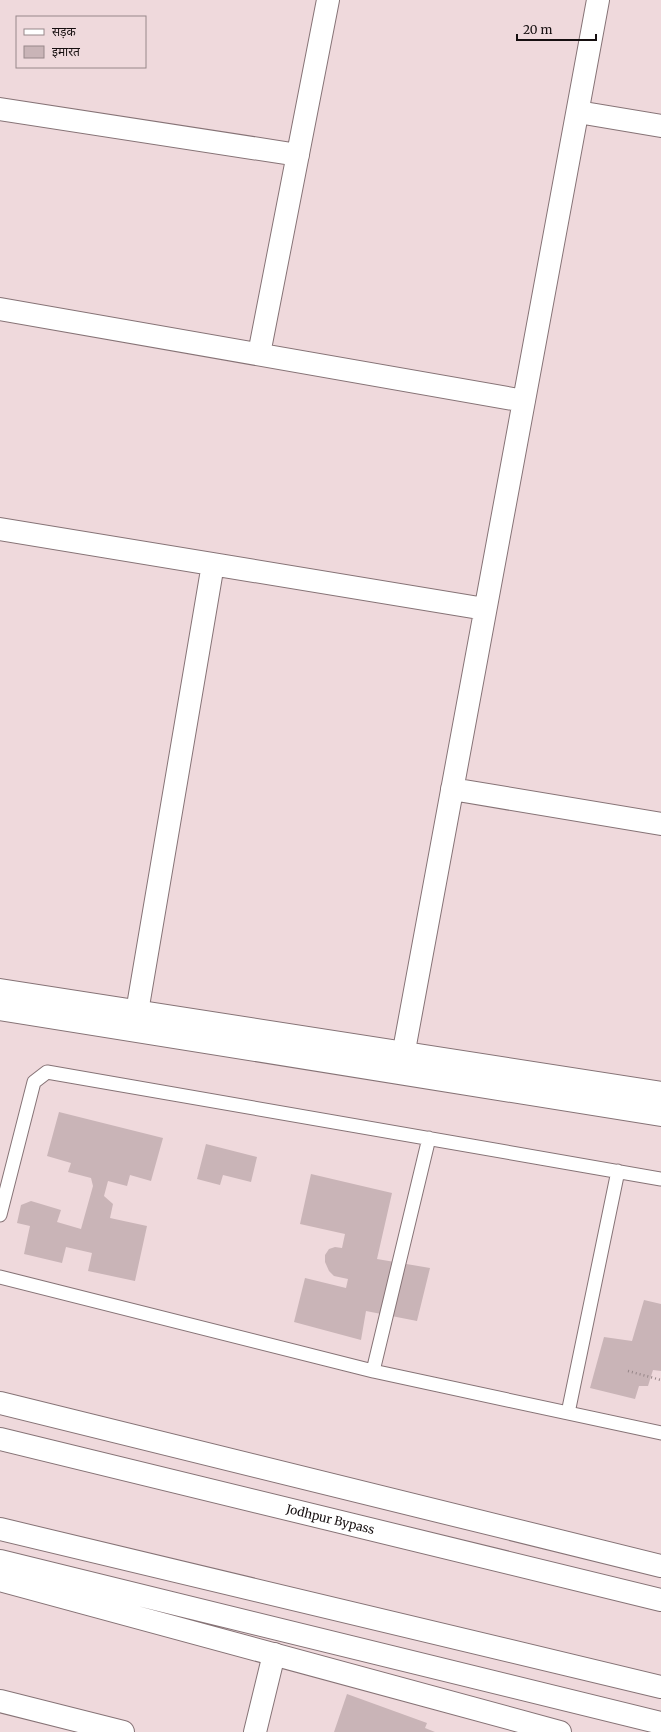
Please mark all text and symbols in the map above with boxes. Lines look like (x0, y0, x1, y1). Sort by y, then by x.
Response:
legend (16, 16, 146, 68)
scale bar (517, 16, 596, 42)
text: 20 m (523, 22, 552, 37)
text: सड़क (52, 24, 77, 39)
text: इमारत (52, 44, 81, 59)
street label: Jodhpur Bypass (284, 1501, 376, 1537)

